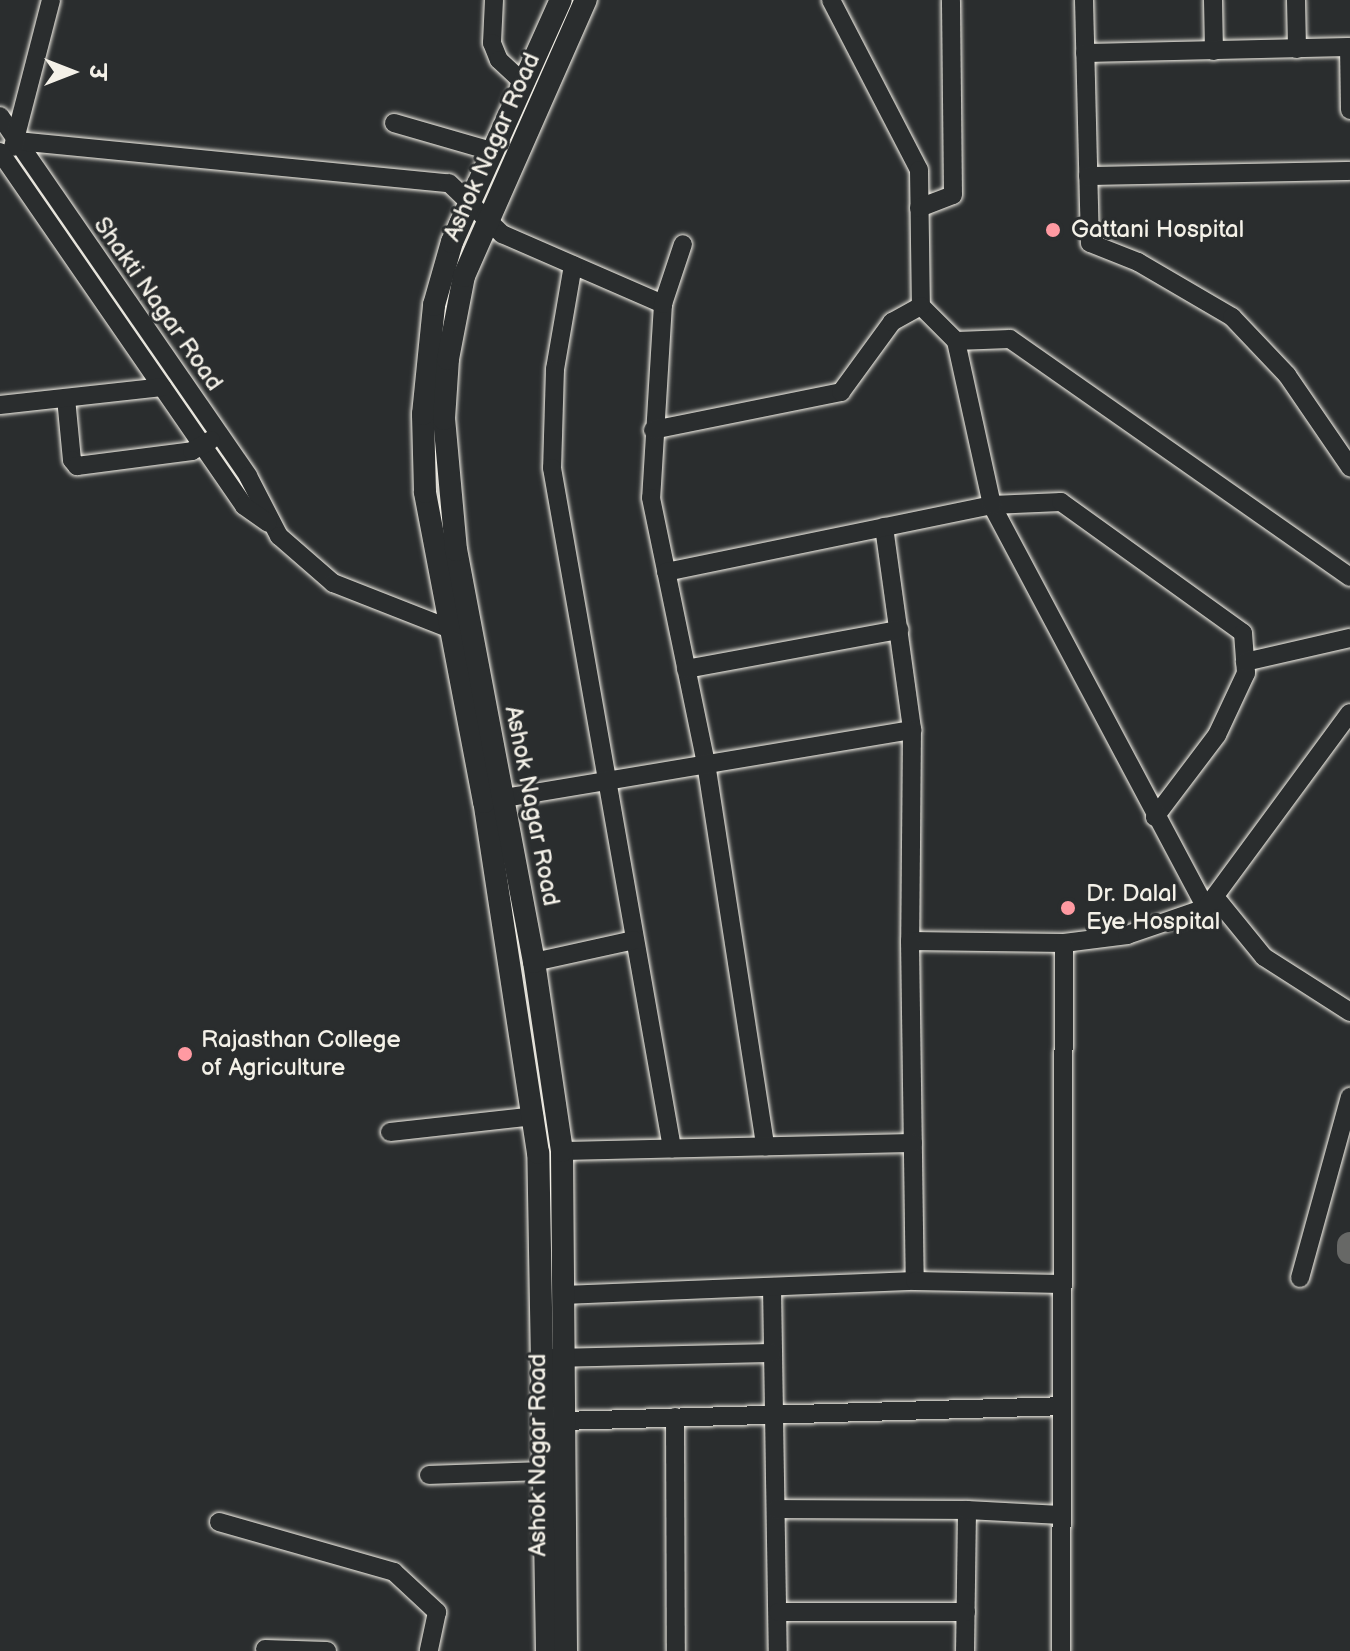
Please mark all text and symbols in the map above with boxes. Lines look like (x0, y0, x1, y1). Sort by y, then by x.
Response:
north arrow (32, 32, 112, 112)
street label: Ashok Nagar Road (438, 48, 546, 246)
text: उ (83, 65, 110, 79)
street label: Shakti Nagar Road (87, 212, 229, 396)
place label: Gattani Hospital (1071, 216, 1244, 244)
marker: Gattani Hospital (1042, 219, 1064, 241)
street label: Ashok Nagar Road (498, 704, 566, 908)
place label: Dr. Dalal Eye Hospital (1086, 880, 1220, 936)
marker: Dr. Dalal Eye Hospital (1057, 897, 1079, 919)
place label: Rajasthan College of Agriculture (201, 1026, 401, 1082)
marker: Rajasthan College of Agriculture (176, 1045, 194, 1063)
street label: Ashok Nagar Road (524, 1353, 552, 1557)

